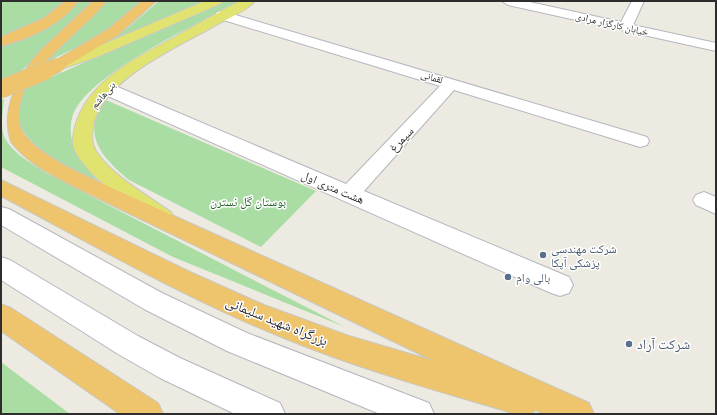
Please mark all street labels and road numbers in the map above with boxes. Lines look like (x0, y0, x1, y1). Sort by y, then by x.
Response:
street label: خیابان کارگزار مرادی (574, 10, 650, 39)
street label: لقمانی (419, 68, 444, 86)
street label: بنی‌هاشم (88, 79, 119, 112)
street label: سیمرغ (386, 124, 417, 156)
street label: هشت متری اول (299, 168, 366, 207)
street label: بزرگراه شهید سلیمانی (223, 293, 330, 350)

